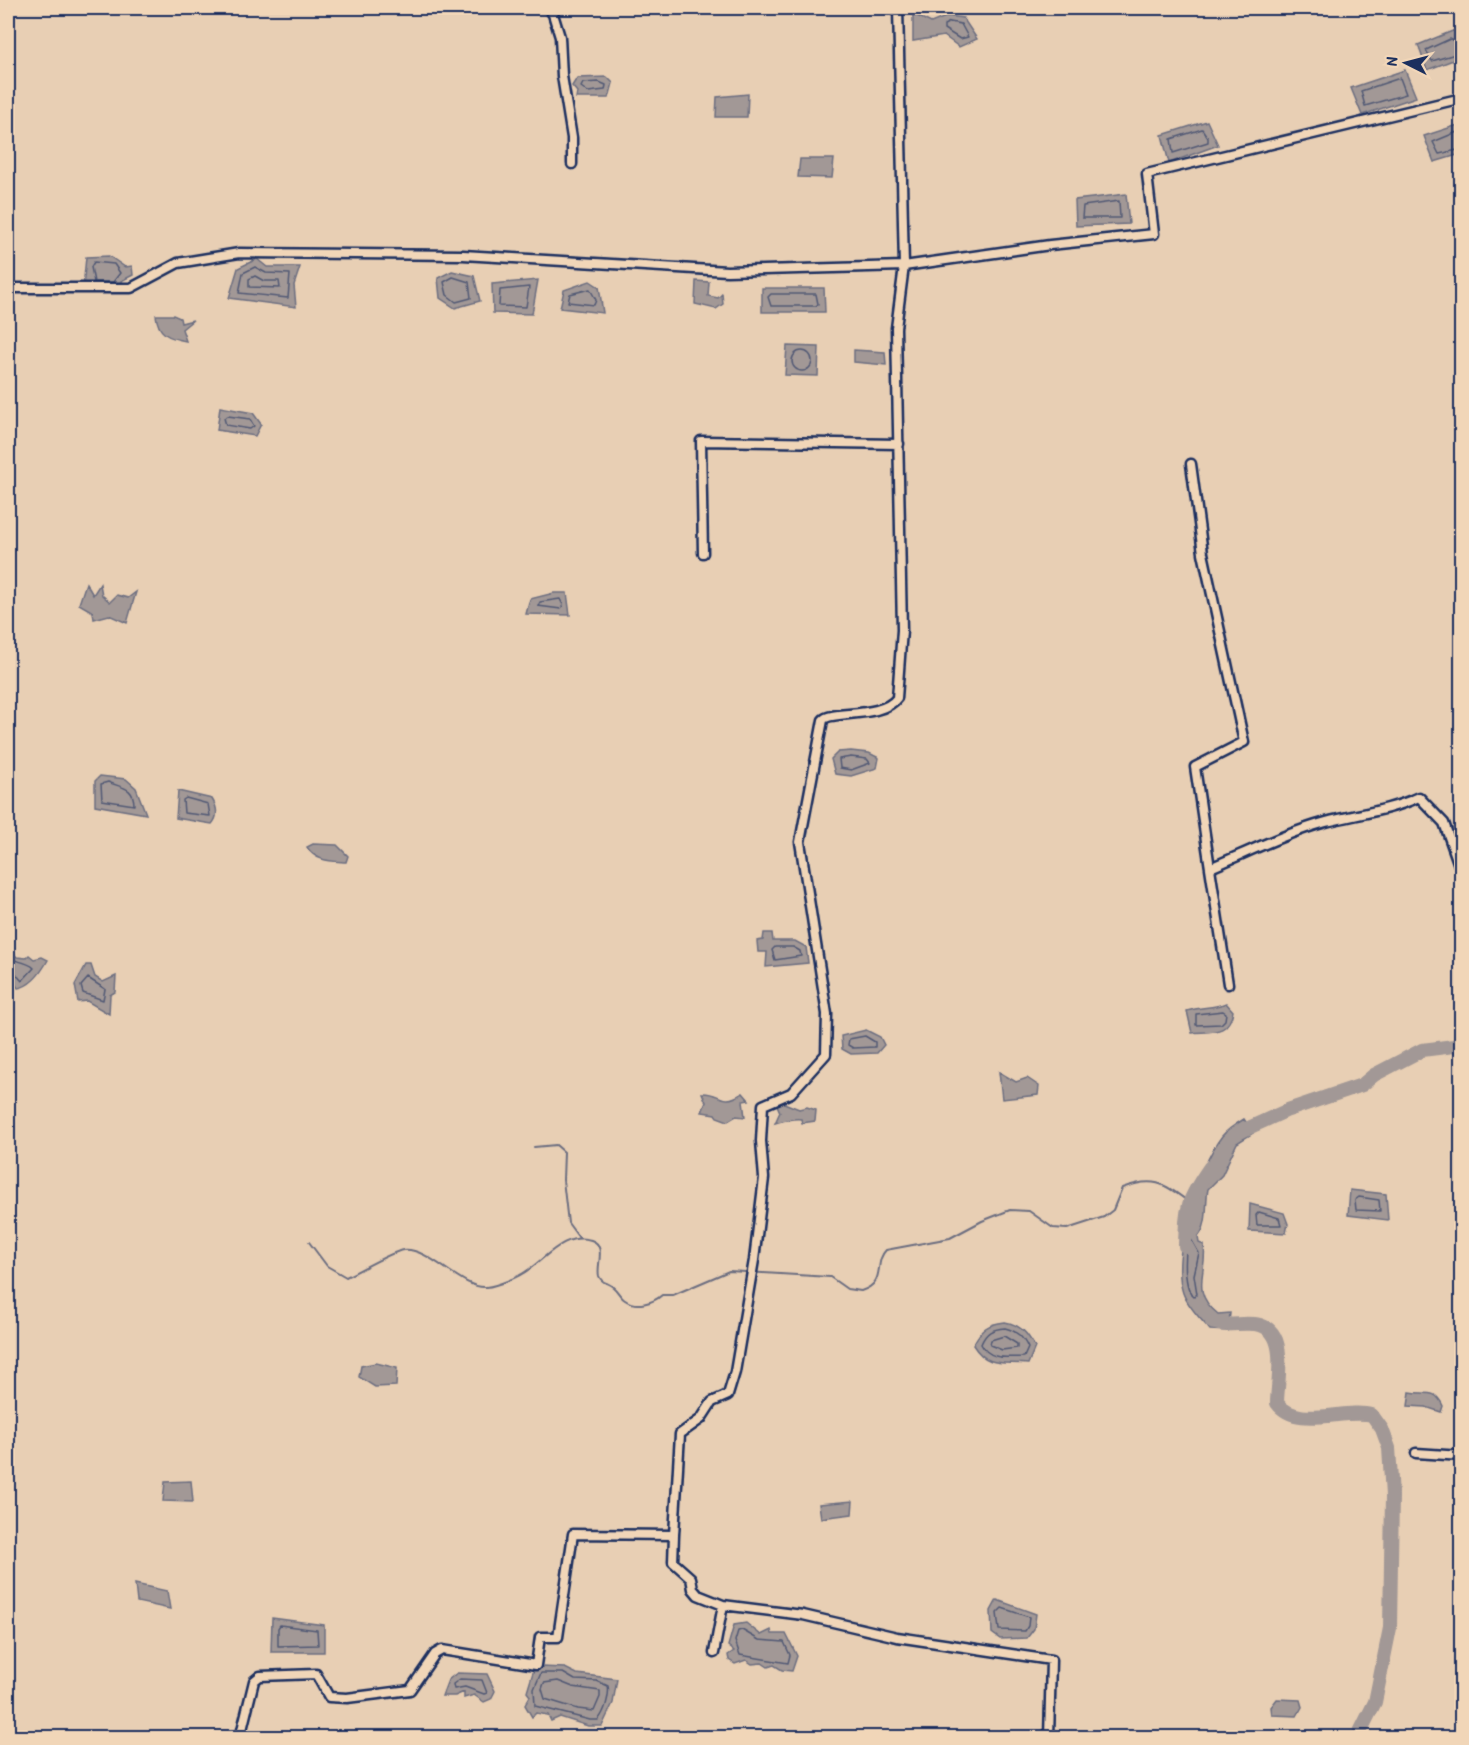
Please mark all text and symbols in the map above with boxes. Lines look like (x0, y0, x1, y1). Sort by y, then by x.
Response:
north arrow (1376, 33, 1436, 93)
text: N (1380, 56, 1403, 67)

